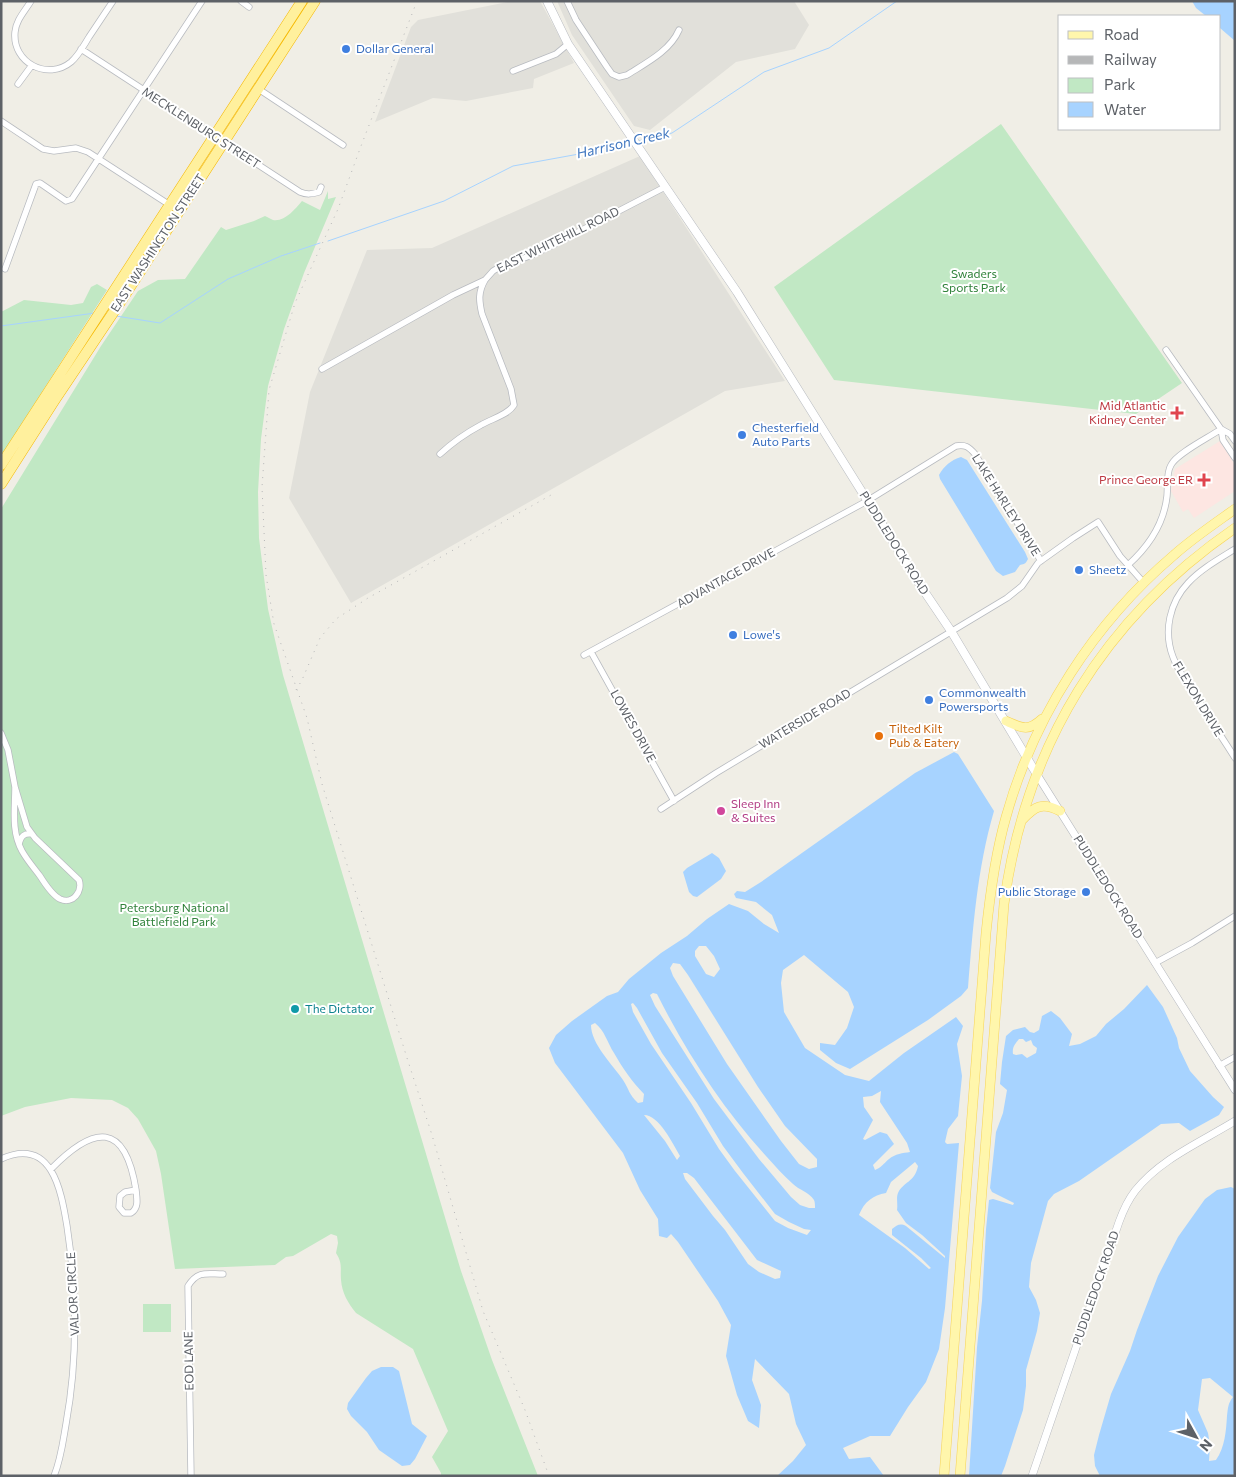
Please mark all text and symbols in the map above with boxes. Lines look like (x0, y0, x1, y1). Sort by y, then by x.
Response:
legend (1058, 15, 1221, 130)
text: Road (1104, 25, 1139, 43)
place label: Dollar General (356, 41, 434, 55)
marker: Dollar General (340, 43, 352, 55)
text: Railway (1104, 50, 1157, 68)
text: Park (1104, 75, 1135, 93)
street label: MECKLENBURG STREET (140, 84, 263, 171)
text: Water (1104, 100, 1146, 118)
water label: Harrison Creek (575, 123, 672, 162)
street label: EAST WASHINGTON STREET (107, 170, 207, 314)
street label: EAST WHITEHILL ROAD (494, 203, 621, 275)
park label: Swaders Sports Park (942, 266, 1006, 294)
place label: Mid Atlantic Kidney Center (1089, 398, 1166, 426)
marker: Mid Atlantic Kidney Center (1170, 406, 1184, 420)
place label: Chesterfield Auto Parts (752, 420, 819, 448)
marker: Chesterfield Auto Parts (736, 429, 748, 441)
street label: LAKE HARLEY DRIVE (970, 451, 1044, 558)
place label: Prince George ER (1099, 472, 1193, 486)
marker: Prince George ER (1197, 473, 1211, 487)
street label: PUDDLEDOCK ROAD (857, 488, 933, 597)
street label: ADVANTAGE DRIVE (674, 544, 777, 610)
place label: Sheetz (1089, 562, 1126, 576)
marker: Sheetz (1073, 564, 1085, 576)
place label: Lowe's (743, 627, 780, 641)
marker: Lowe's (727, 629, 739, 641)
street label: FLEXON DRIVE (1171, 658, 1227, 739)
street label: WATERSIDE ROAD (756, 685, 853, 751)
place label: Commonwealth Powersports (939, 685, 1026, 713)
street label: LOWES DRIVE (608, 687, 660, 764)
marker: Commonwealth Powersports (923, 694, 935, 706)
place label: Tilted Kilt Pub & Eatery (889, 721, 959, 749)
marker: Tilted Kilt Pub & Eatery (873, 730, 885, 742)
place label: Sleep Inn & Suites (731, 796, 780, 824)
marker: Sleep Inn & Suites (715, 805, 727, 817)
street label: PUDDLEDOCK ROAD (1071, 832, 1147, 941)
place label: Public Storage (998, 884, 1076, 898)
marker: Public Storage (1080, 886, 1092, 898)
park label: Petersburg National Battlefield Park (120, 900, 228, 928)
place label: The Dictator (305, 1001, 374, 1015)
marker: The Dictator (289, 1003, 301, 1015)
street label: PUDDLEDOCK ROAD (1069, 1229, 1121, 1346)
street label: VALOR CIRCLE (63, 1252, 81, 1336)
street label: EOD LANE (180, 1331, 196, 1391)
north arrow (1171, 1412, 1221, 1462)
text: N (1196, 1436, 1216, 1455)

